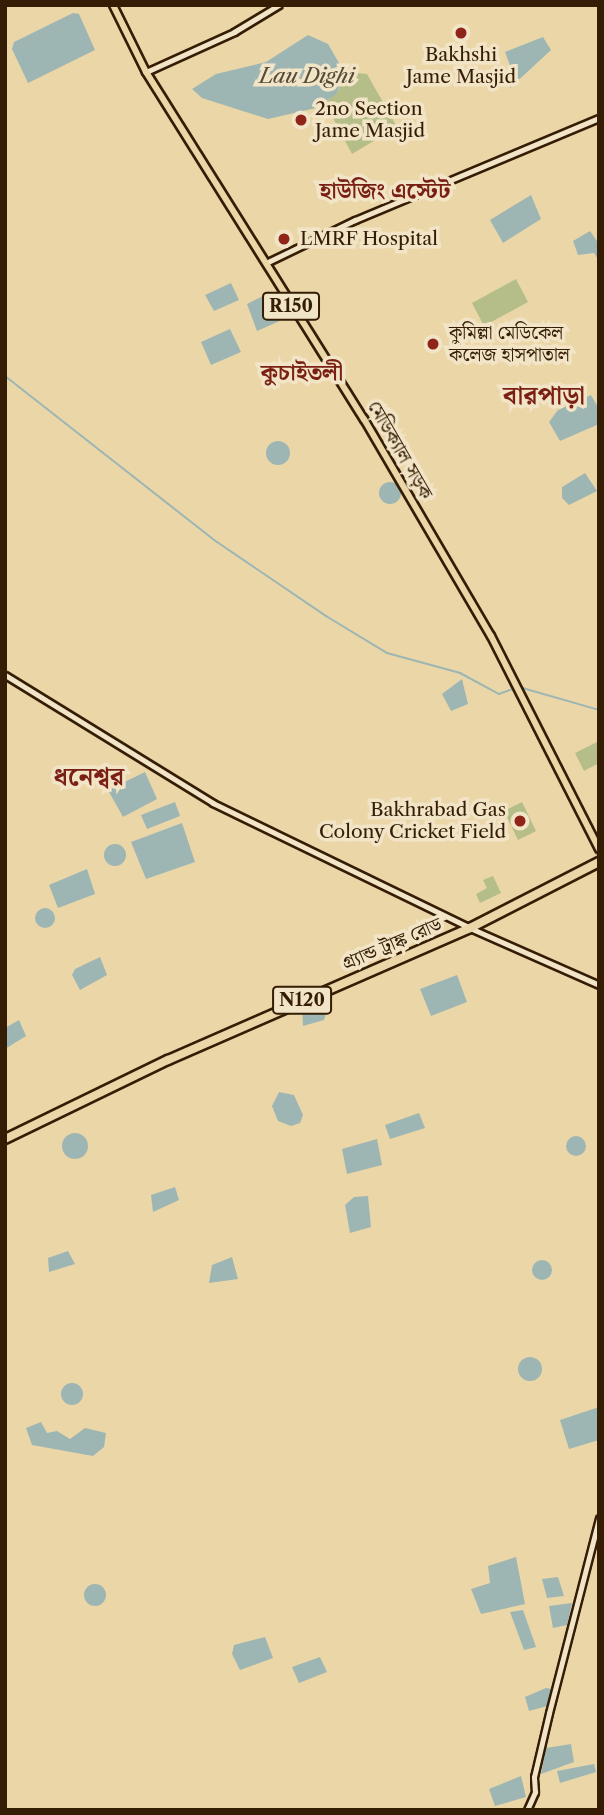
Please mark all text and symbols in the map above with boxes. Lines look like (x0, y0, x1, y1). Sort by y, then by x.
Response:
marker: Bakhshi Jame Masjid (453, 25, 469, 41)
place label: Bakhshi Jame Masjid (406, 44, 516, 88)
water label: Lau Dighi (259, 63, 355, 89)
place label: 2no Section Jame Masjid (315, 98, 425, 142)
marker: 2no Section Jame Masjid (293, 112, 309, 128)
district label: হাউজিং এস্টেট (319, 176, 451, 204)
place label: LMRF Hospital (300, 228, 439, 250)
marker: LMRF Hospital (274, 229, 294, 249)
road number: R150 (261, 292, 321, 320)
place label: কুমিল্লা মেডিকেল কলেজ হাসপাতাল (449, 322, 570, 366)
marker: কুমিল্লা মেডিকেল কলেজ হাসপাতাল (423, 334, 443, 354)
district label: কুচাইতলী (261, 358, 343, 386)
district label: বারপাড়া (503, 380, 585, 412)
street label: মেডিক্যাল সড়ক (363, 397, 437, 503)
district label: ধনেশ্বর (54, 761, 124, 793)
place label: Bakhrabad Gas Colony Cricket Field (318, 799, 506, 843)
marker: Bakhrabad Gas Colony Cricket Field (512, 813, 528, 829)
street label: গ্র্যান্ড ট্রাঙ্ক রোড (339, 913, 445, 975)
road number: N120 (270, 986, 334, 1015)

